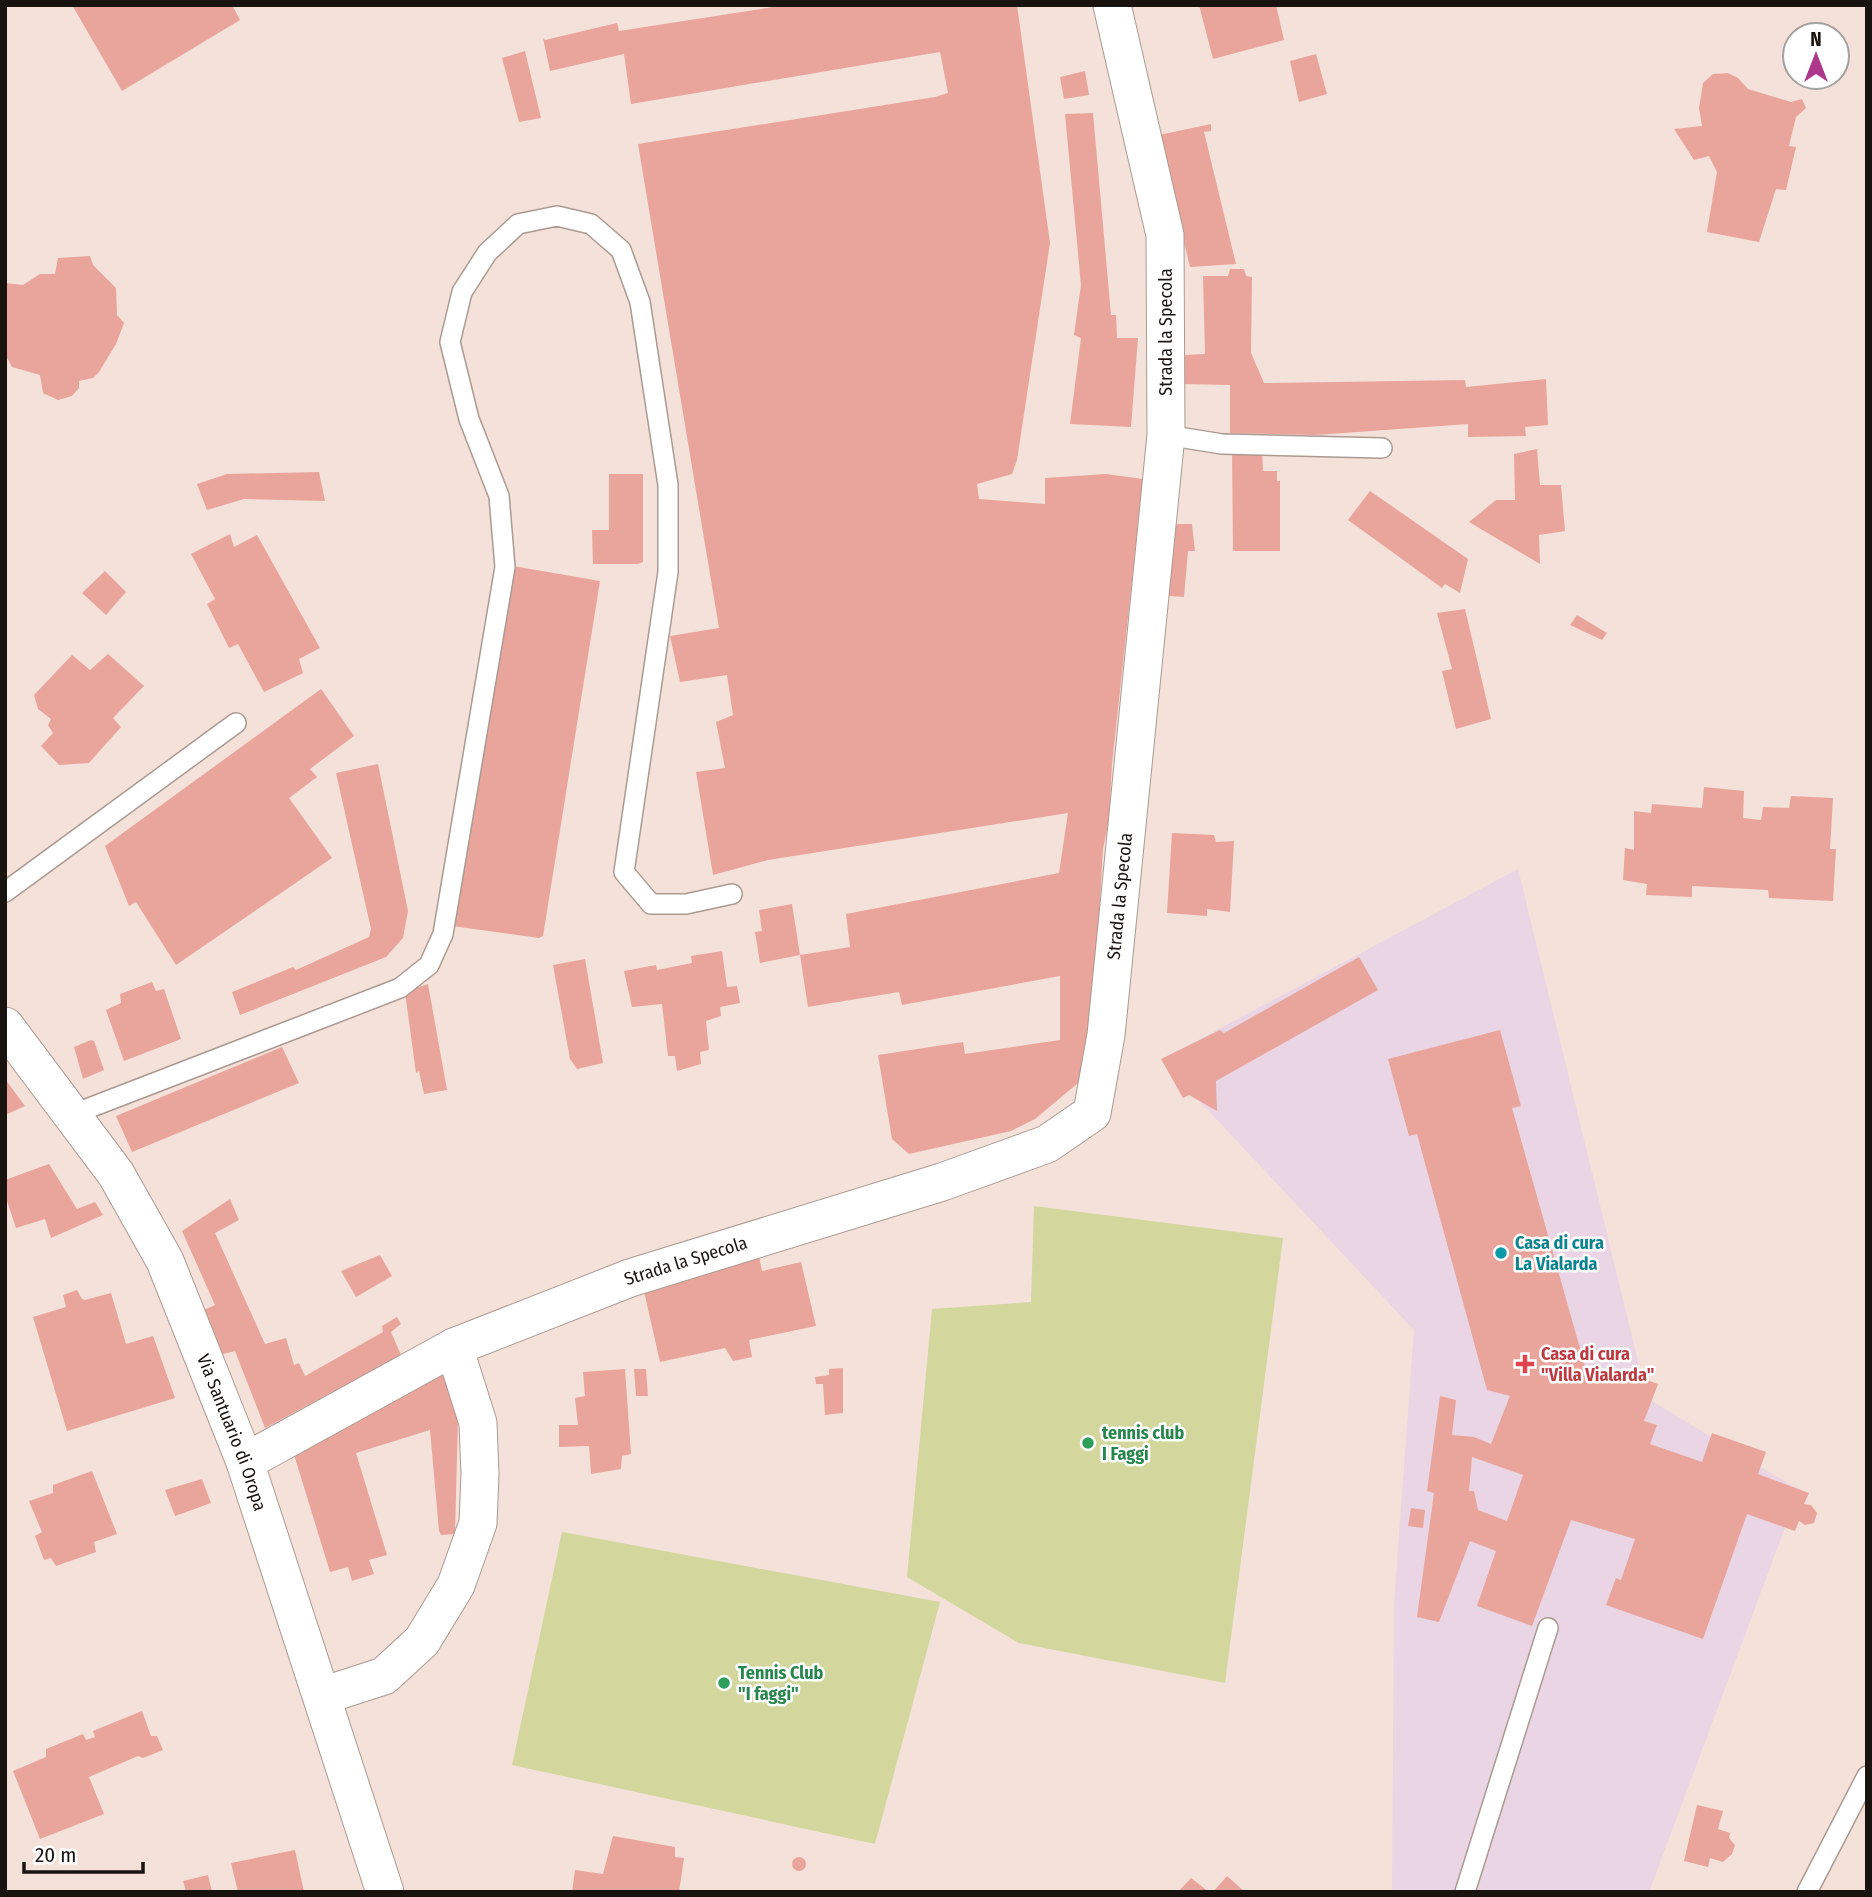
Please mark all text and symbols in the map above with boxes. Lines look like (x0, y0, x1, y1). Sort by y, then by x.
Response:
north arrow (1781, 21, 1851, 91)
text: N (1810, 28, 1822, 51)
street label: Strada la Specola (1155, 268, 1177, 396)
street label: Strada la Specola (1103, 832, 1137, 961)
street label: Strada la Specola (621, 1231, 750, 1290)
place label: Casa di cura La Vialarda (1515, 1232, 1604, 1275)
marker: Casa di cura La Vialarda (1493, 1245, 1509, 1261)
place label: Casa di cura "Villa Vialarda" (1541, 1343, 1654, 1386)
street label: Via Santuario di Oropa (192, 1351, 271, 1514)
marker: Casa di cura "Villa Vialarda" (1515, 1354, 1535, 1374)
place label: tennis club I Faggi (1102, 1422, 1184, 1465)
marker: tennis club I Faggi (1080, 1435, 1096, 1451)
place label: Tennis Club "I faggi" (738, 1662, 824, 1705)
marker: Tennis Club "I faggi" (716, 1675, 732, 1691)
scale bar (24, 1830, 144, 1874)
text: 20 m (35, 1842, 76, 1868)

